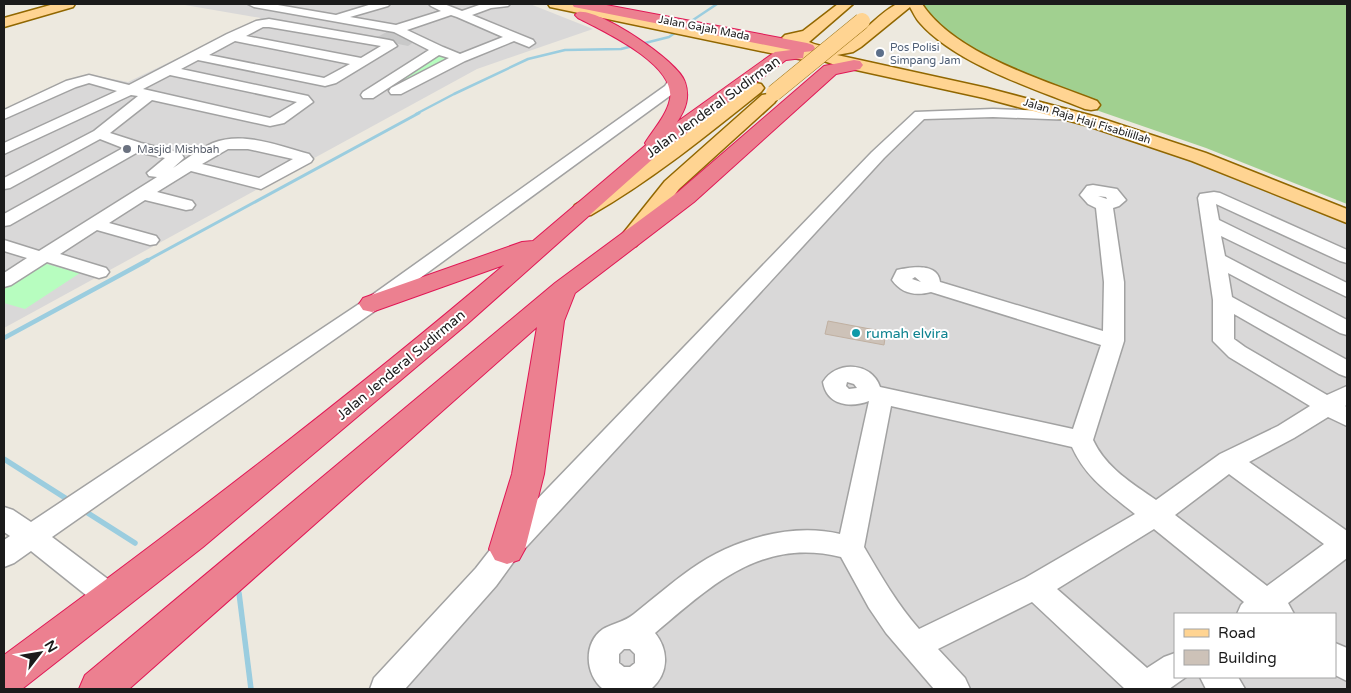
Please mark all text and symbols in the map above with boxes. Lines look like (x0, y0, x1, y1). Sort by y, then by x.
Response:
street label: Jalan Gajah Mada (657, 13, 751, 43)
place label: Pos Polisi Simpang Jam (890, 41, 961, 67)
marker: Pos Polisi Simpang Jam (874, 47, 886, 59)
street label: Jalan Jenderal Sudirman (642, 53, 784, 161)
street label: Jalan Raja Haji Fisabilillah (1022, 95, 1152, 147)
marker: Masjid Mishbah (121, 143, 133, 155)
place label: Masjid Mishbah (137, 143, 219, 156)
street label: Jalan Jenderal Sudirman (334, 306, 468, 424)
place label: rumah elvira (866, 325, 948, 342)
marker: rumah elvira (850, 327, 862, 339)
legend (1174, 613, 1336, 678)
text: Road (1218, 624, 1256, 642)
north arrow (15, 628, 65, 678)
text: N (41, 637, 61, 656)
text: Building (1218, 649, 1277, 667)

